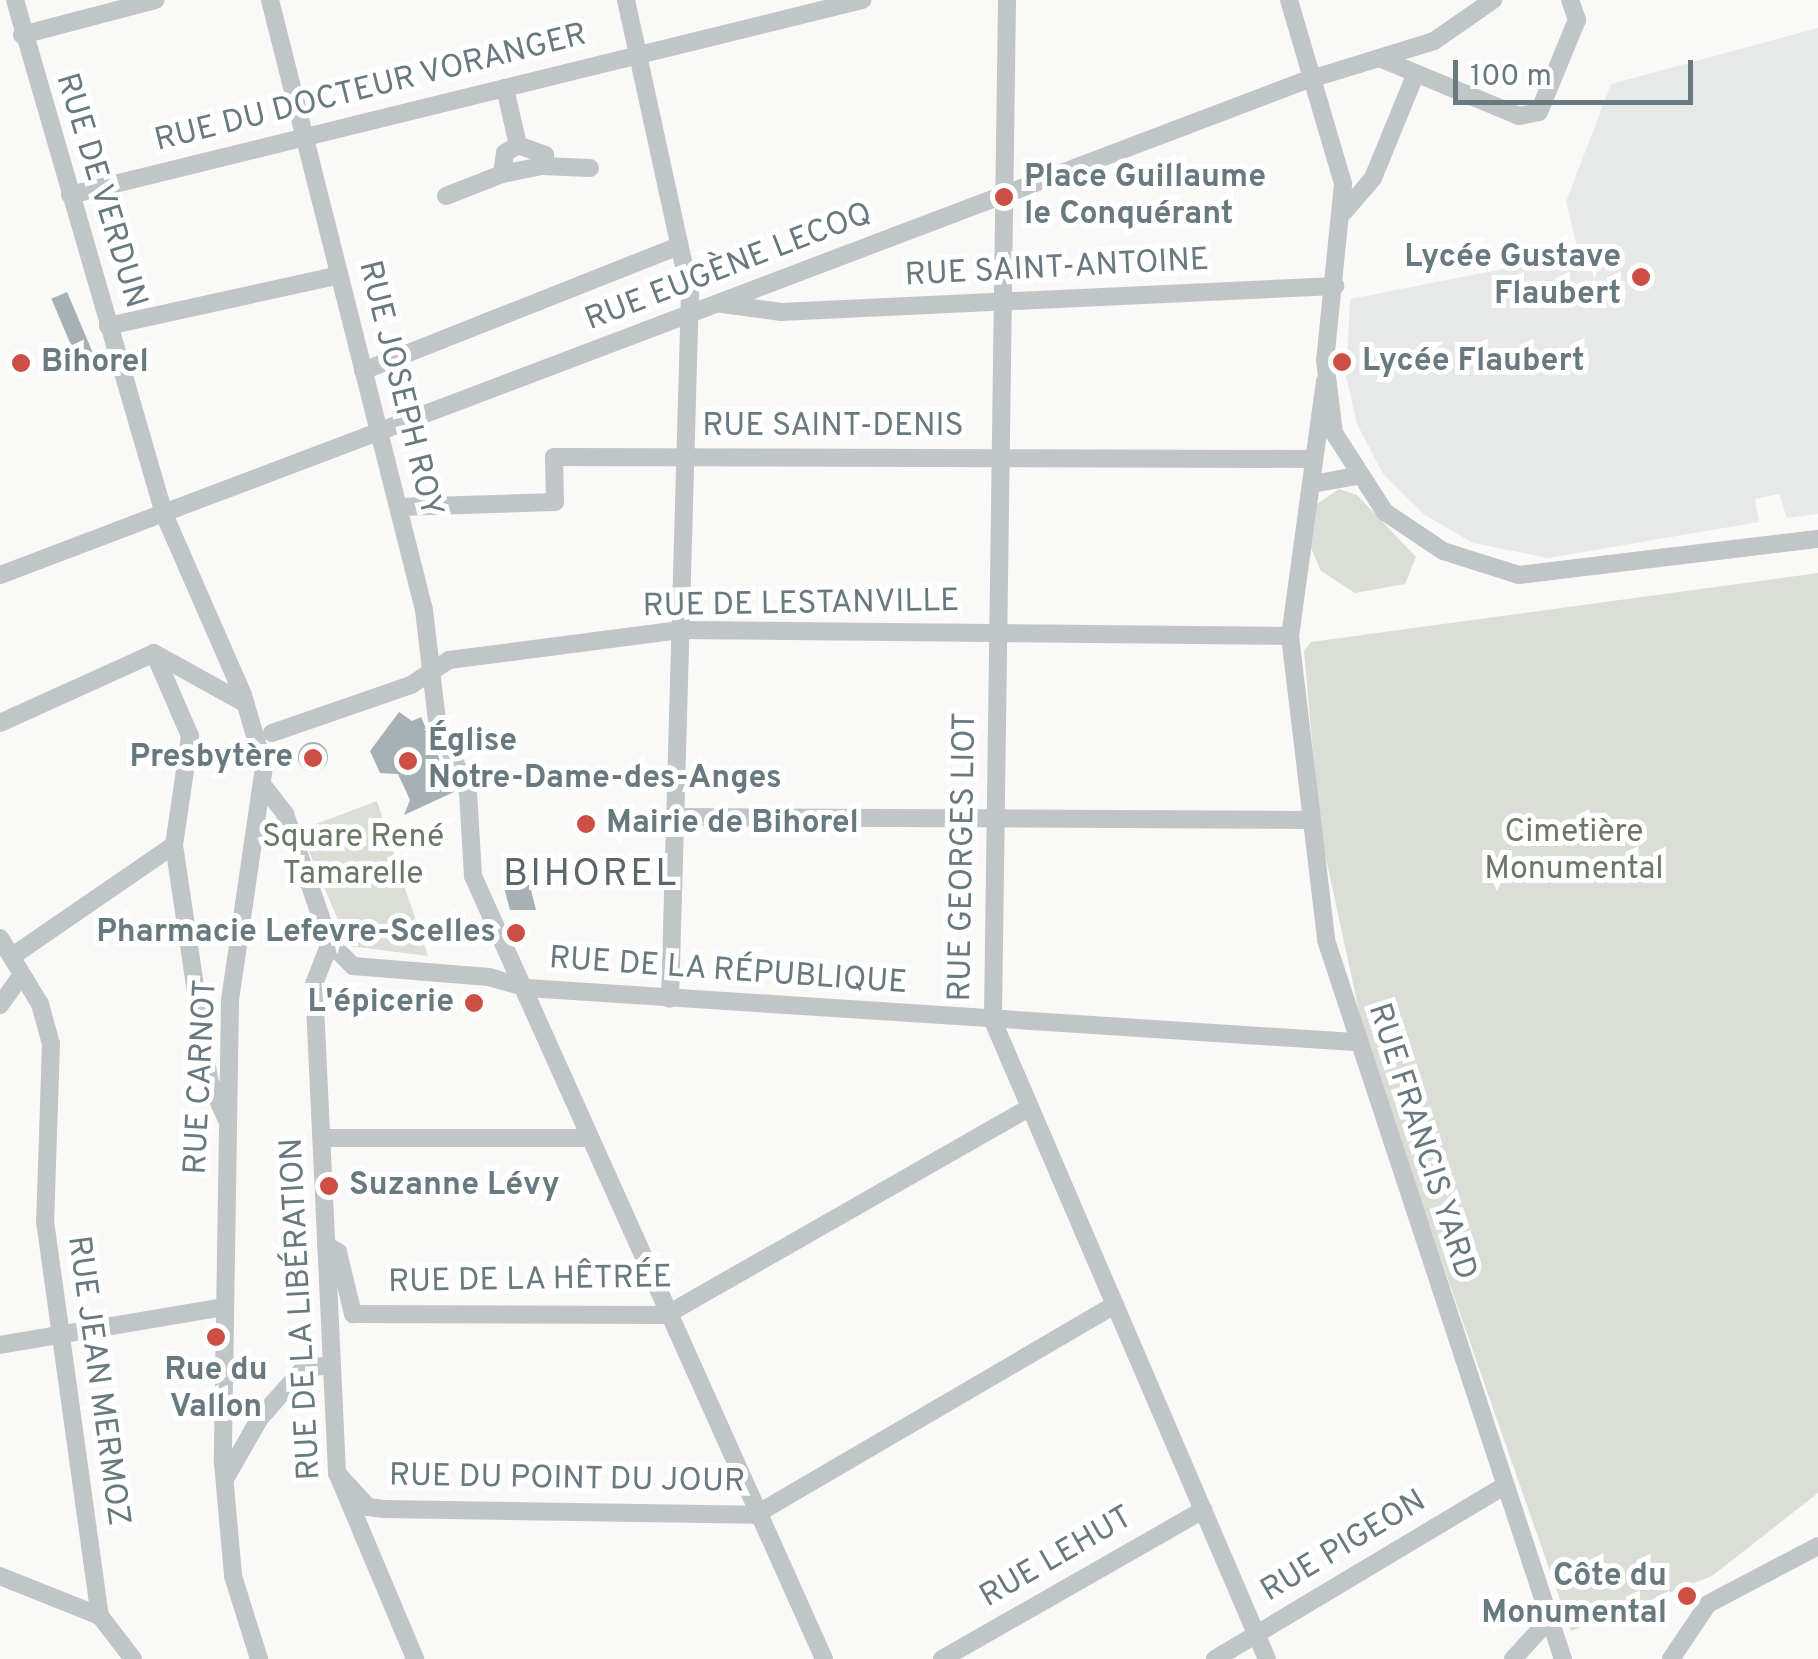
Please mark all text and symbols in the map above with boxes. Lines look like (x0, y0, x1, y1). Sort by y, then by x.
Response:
street label: RUE DU DOCTEUR VORANGER (150, 17, 592, 161)
scale bar (1458, 40, 1698, 102)
text: 100 m (1470, 59, 1552, 96)
street label: RUE DE VERDUN (46, 68, 154, 314)
place label: Place Guillaume le Conquérant (1024, 160, 1266, 235)
marker: Place Guillaume le Conquérant (993, 186, 1015, 208)
street label: RUE EUGÈNE LECOQ (580, 196, 878, 340)
place label: Lycée Gustave Flaubert (1404, 240, 1621, 315)
street label: RUE SAINT-ANTOINE (904, 242, 1210, 296)
street label: RUE JOSEPH ROY (349, 257, 449, 521)
marker: Lycée Gustave Flaubert (1630, 266, 1652, 288)
place label: Lycée Flaubert (1362, 343, 1585, 381)
place label: Bihorel (41, 344, 149, 382)
marker: Lycée Flaubert (1331, 351, 1353, 373)
marker: Bihorel (10, 352, 32, 374)
street label: RUE SAINT-DENIS (702, 408, 964, 446)
street label: RUE DE LESTANVILLE (642, 583, 960, 627)
street label: RUE GEORGES LIOT (942, 712, 986, 1002)
place label: Église Notre-Dame-des-Anges (428, 724, 782, 799)
place label: Presbytère (129, 739, 293, 777)
marker: Presbytère (302, 747, 324, 769)
marker: Église Notre-Dame-des-Anges (397, 750, 419, 772)
place label: Mairie de Bihorel (606, 805, 859, 843)
marker: Mairie de Bihorel (575, 813, 597, 835)
park label: Cimetière Monumental (1484, 815, 1664, 890)
park label: Square René Tamarelle (262, 820, 444, 895)
district label: BIHOREL (503, 853, 679, 899)
place label: Pharmacie Lefevre-Scelles (96, 914, 496, 952)
marker: Pharmacie Lefevre-Scelles (505, 922, 527, 944)
street label: RUE DE LA RÉPUBLIQUE (547, 940, 909, 1004)
street label: RUE CARNOT (178, 979, 226, 1175)
place label: L'épicerie (307, 984, 454, 1022)
marker: L'épicerie (463, 992, 485, 1014)
street label: RUE FRANCIS YARD (1358, 998, 1484, 1286)
street label: RUE DE LA LIBÉRATION (274, 1136, 330, 1482)
place label: Suzanne Lévy (349, 1167, 560, 1205)
marker: Suzanne Lévy (318, 1175, 340, 1197)
street label: RUE JEAN MERMOZ (58, 1233, 136, 1529)
street label: RUE DE LA HÊTRÉE (387, 1259, 673, 1303)
marker: Rue du Vallon (205, 1326, 227, 1348)
place label: Rue du Vallon (164, 1353, 268, 1428)
street label: RUE DU POINT DU JOUR (388, 1458, 746, 1502)
street label: RUE PIGEON (1255, 1483, 1433, 1611)
street label: RUE LEHUT (974, 1499, 1140, 1617)
place label: Côte du Monumental (1481, 1559, 1667, 1634)
marker: Côte du Monumental (1676, 1585, 1698, 1607)

